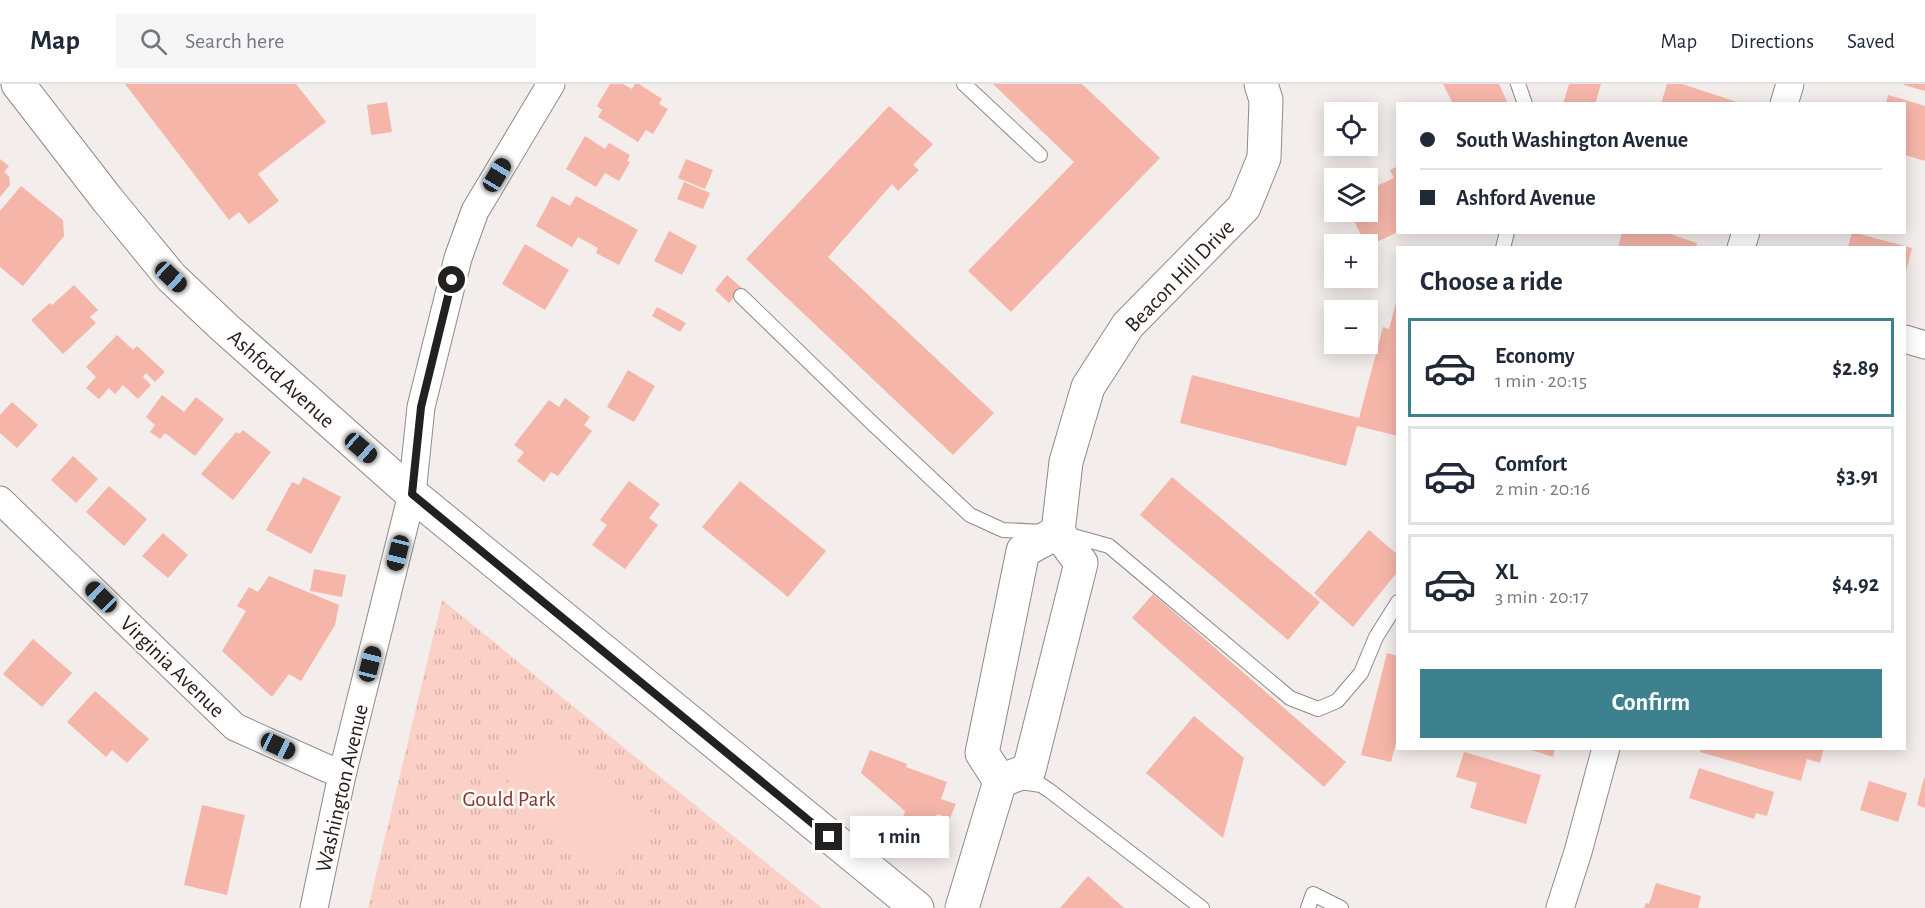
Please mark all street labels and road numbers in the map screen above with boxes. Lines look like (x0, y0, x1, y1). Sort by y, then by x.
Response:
street label: Beacon Hill Drive (1121, 215, 1239, 336)
street label: Ashford Avenue (224, 325, 339, 432)
street label: Virginia Avenue (116, 612, 229, 722)
street label: Washington Avenue (312, 702, 372, 874)

